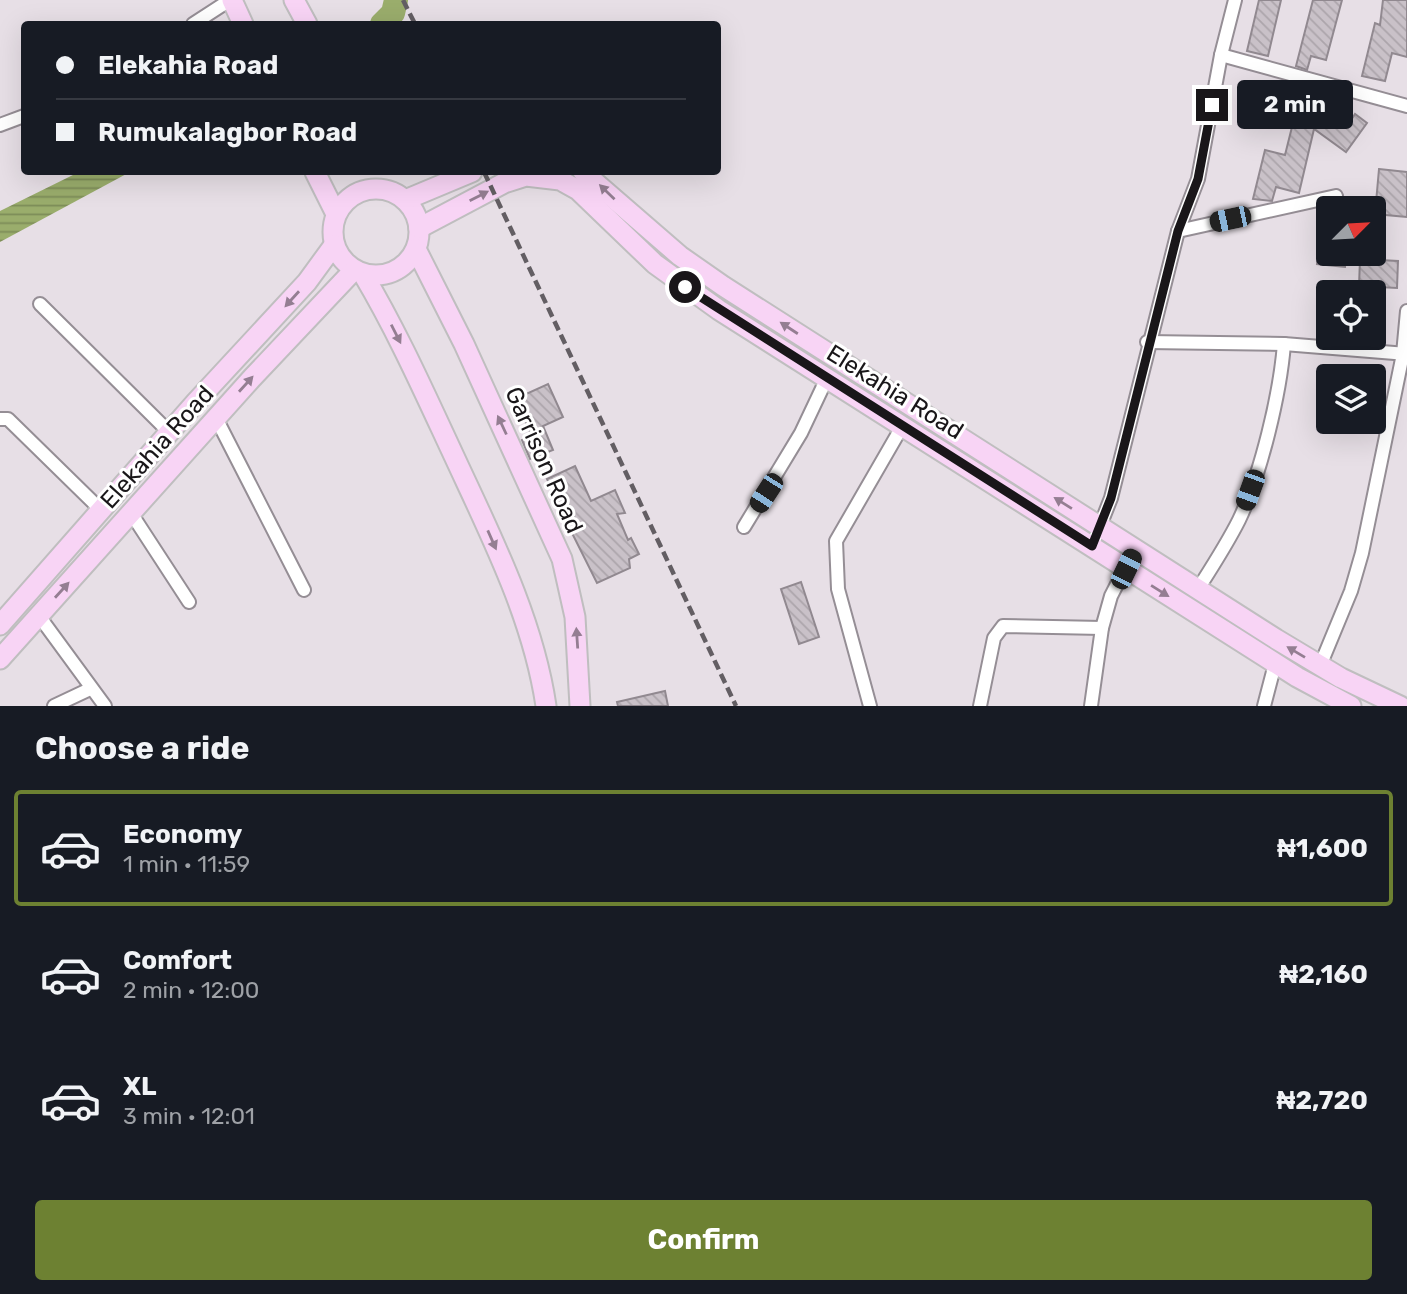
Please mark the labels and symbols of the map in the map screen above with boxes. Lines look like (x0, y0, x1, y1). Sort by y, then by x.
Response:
callout: 2 min (1236, 80, 1352, 130)
route end (1196, 89, 1228, 121)
one-way arrow (599, 184, 616, 200)
one-way arrow (469, 190, 489, 201)
north arrow (1316, 196, 1386, 266)
car (1208, 204, 1253, 234)
route start (669, 271, 701, 303)
one-way arrow (284, 290, 300, 308)
one-way arrow (779, 321, 799, 334)
one-way arrow (391, 324, 402, 344)
street label: Elekahia Road (822, 339, 968, 445)
one-way arrow (238, 376, 254, 393)
street label: Elekahia Road (95, 380, 219, 514)
street label: Garrison Road (499, 383, 589, 537)
one-way arrow (496, 415, 508, 435)
car (1233, 467, 1268, 513)
car (746, 470, 787, 516)
one-way arrow (1053, 497, 1073, 510)
one-way arrow (486, 530, 498, 550)
car (1108, 546, 1145, 592)
one-way arrow (54, 581, 70, 599)
one-way arrow (1151, 585, 1170, 598)
one-way arrow (571, 627, 582, 649)
one-way arrow (1287, 645, 1306, 658)

